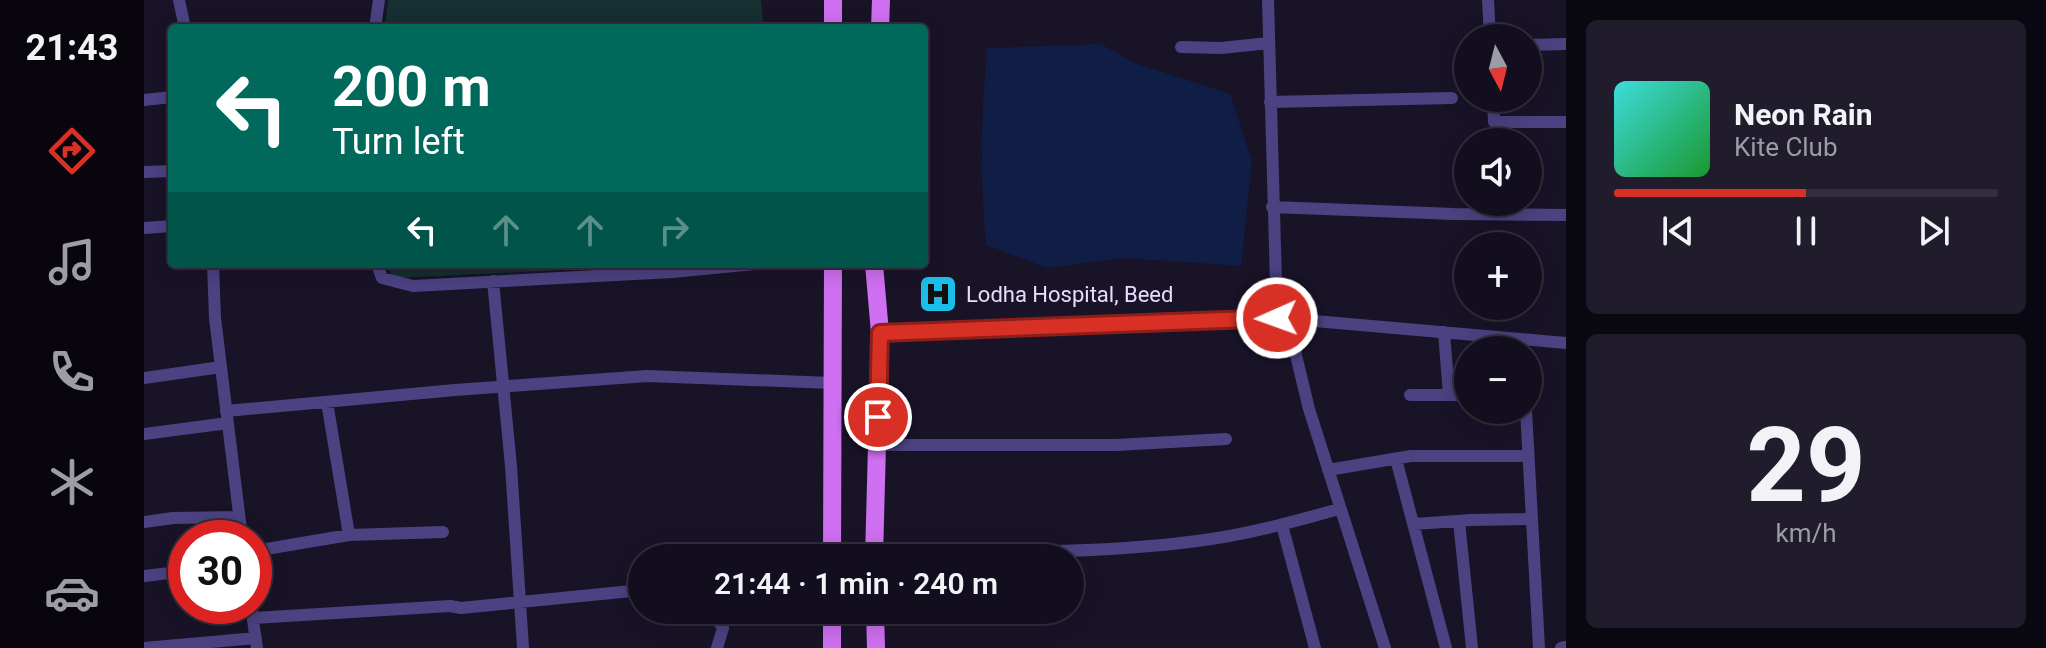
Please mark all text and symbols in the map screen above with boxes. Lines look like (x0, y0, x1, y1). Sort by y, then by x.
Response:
north arrow (1454, 24, 1542, 112)
map controls (1454, 24, 1542, 424)
text: 21:43 (26, 27, 118, 69)
text: 200 m (332, 54, 491, 120)
icon: left (200, 56, 304, 160)
text: Neon Rain (1734, 97, 1873, 132)
text: Turn left (332, 121, 465, 163)
icon: directions (44, 123, 100, 179)
button: sound (1454, 128, 1542, 216)
text: Kite Club (1734, 132, 1838, 162)
icon: left (400, 208, 444, 252)
icon: ahead (484, 208, 528, 252)
icon: ahead (568, 208, 612, 252)
icon: right (652, 208, 696, 252)
icon: previous (1656, 209, 1700, 253)
icon: pause (1784, 209, 1828, 253)
icon: next (1912, 209, 1956, 253)
button: + (1454, 232, 1542, 320)
icon: music (44, 234, 100, 290)
hospital icon: Lodha Hospital, Beed (917, 273, 959, 315)
position arrow (1235, 276, 1319, 360)
place label: Lodha Hospital, Beed (966, 282, 1173, 307)
button: − (1454, 336, 1542, 424)
icon: phone (44, 344, 100, 400)
pin (844, 383, 912, 451)
icon: arrive (856, 395, 900, 439)
text: 29 (1746, 405, 1866, 526)
icon: climate (44, 454, 100, 510)
text: km/h (1775, 518, 1837, 548)
speed limit sign: 30 (168, 520, 272, 624)
icon: car (44, 565, 100, 621)
text: 21:44 · 1 min · 240 m (714, 566, 998, 601)

